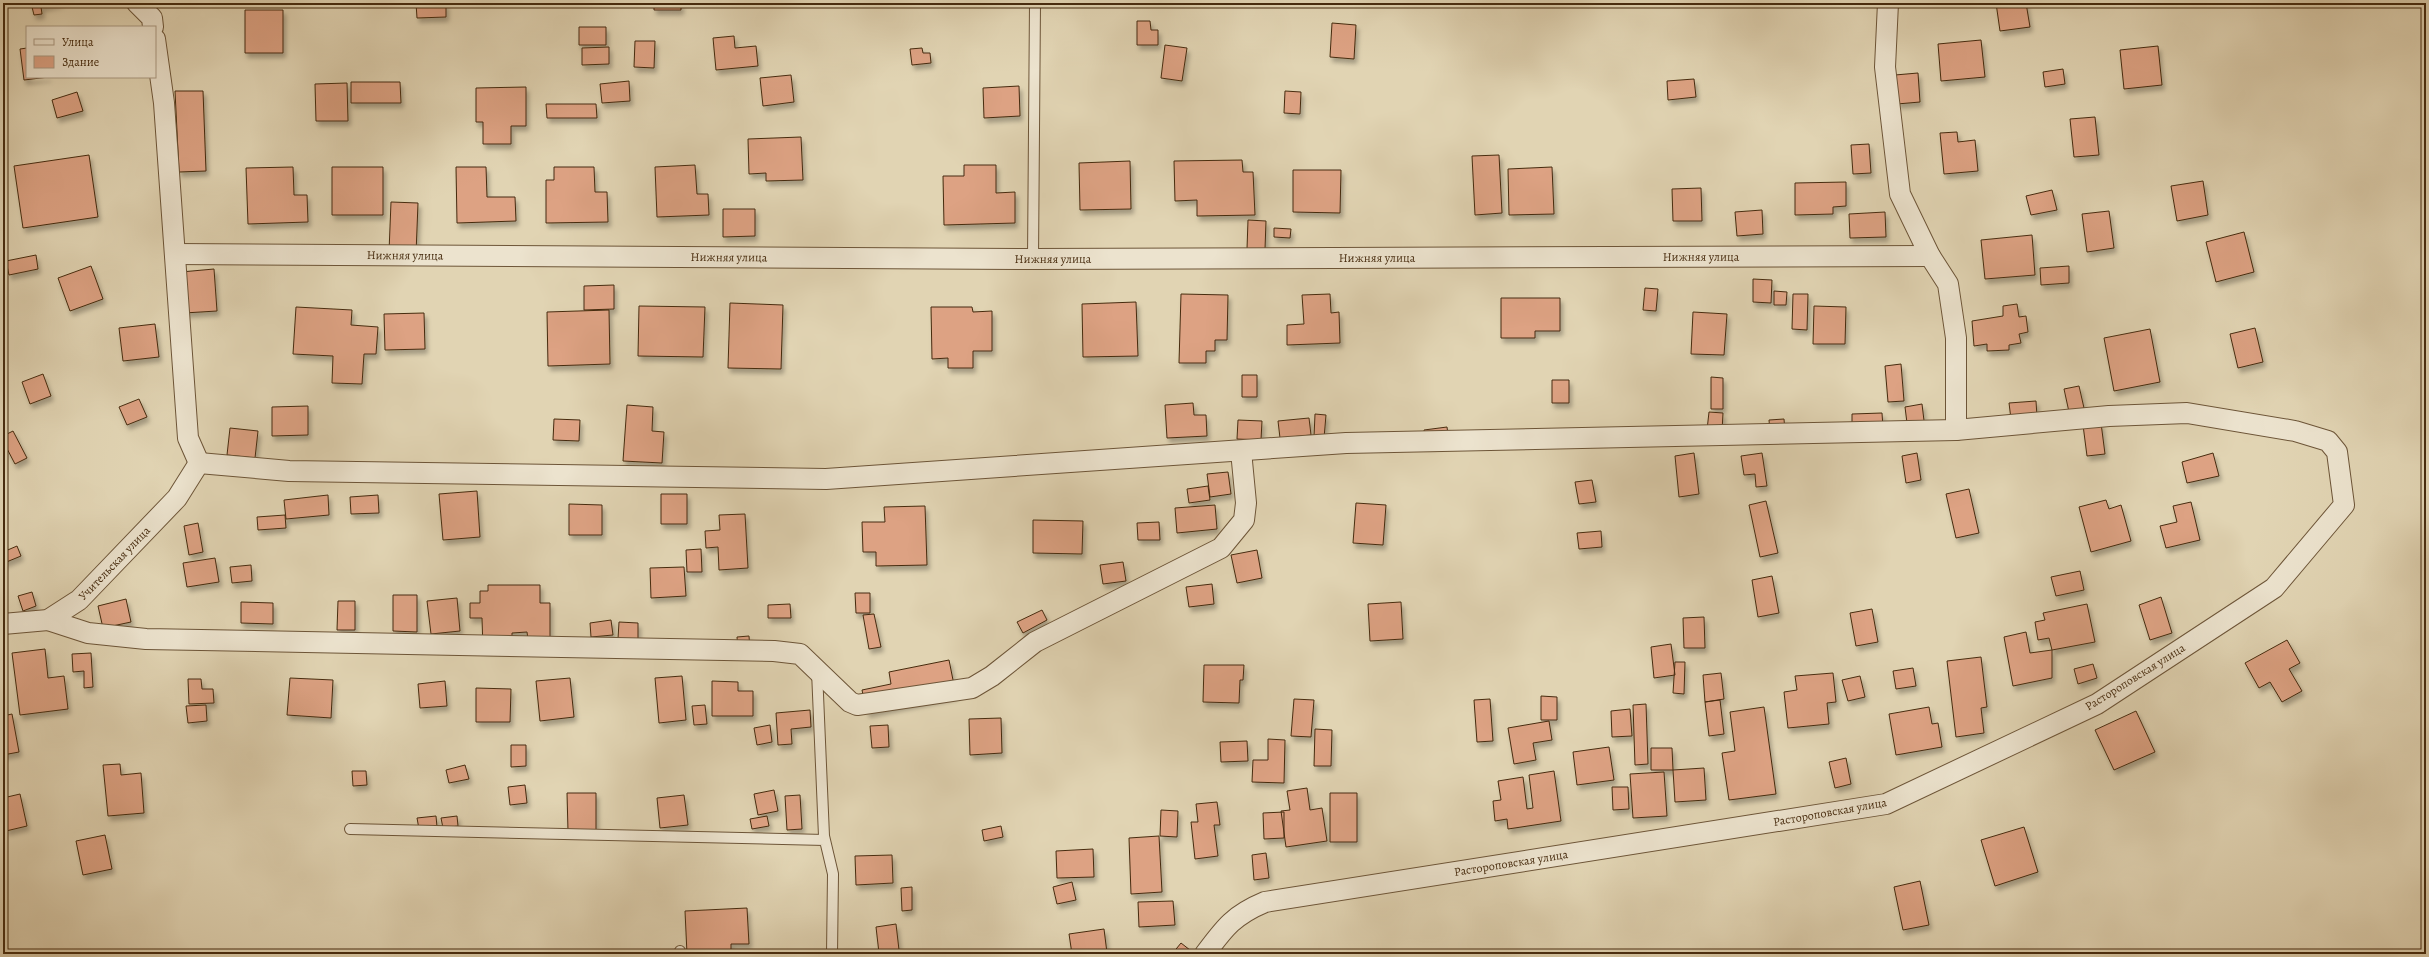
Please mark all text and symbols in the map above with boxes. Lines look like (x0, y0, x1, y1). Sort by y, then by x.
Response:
legend (26, 26, 156, 78)
text: Улица (62, 34, 94, 50)
text: Здание (62, 54, 99, 70)
street label: Нижняя улица (367, 247, 444, 264)
street label: Нижняя улица (691, 249, 768, 265)
street label: Нижняя улица (1663, 249, 1740, 265)
street label: Нижняя улица (1339, 250, 1416, 266)
street label: Нижняя улица (1015, 251, 1092, 267)
street label: Учительская улица (75, 522, 154, 604)
street label: Растороповская улица (2082, 639, 2188, 714)
street label: Растороповская улица (1772, 794, 1888, 830)
street label: Растороповская улица (1453, 846, 1570, 880)

